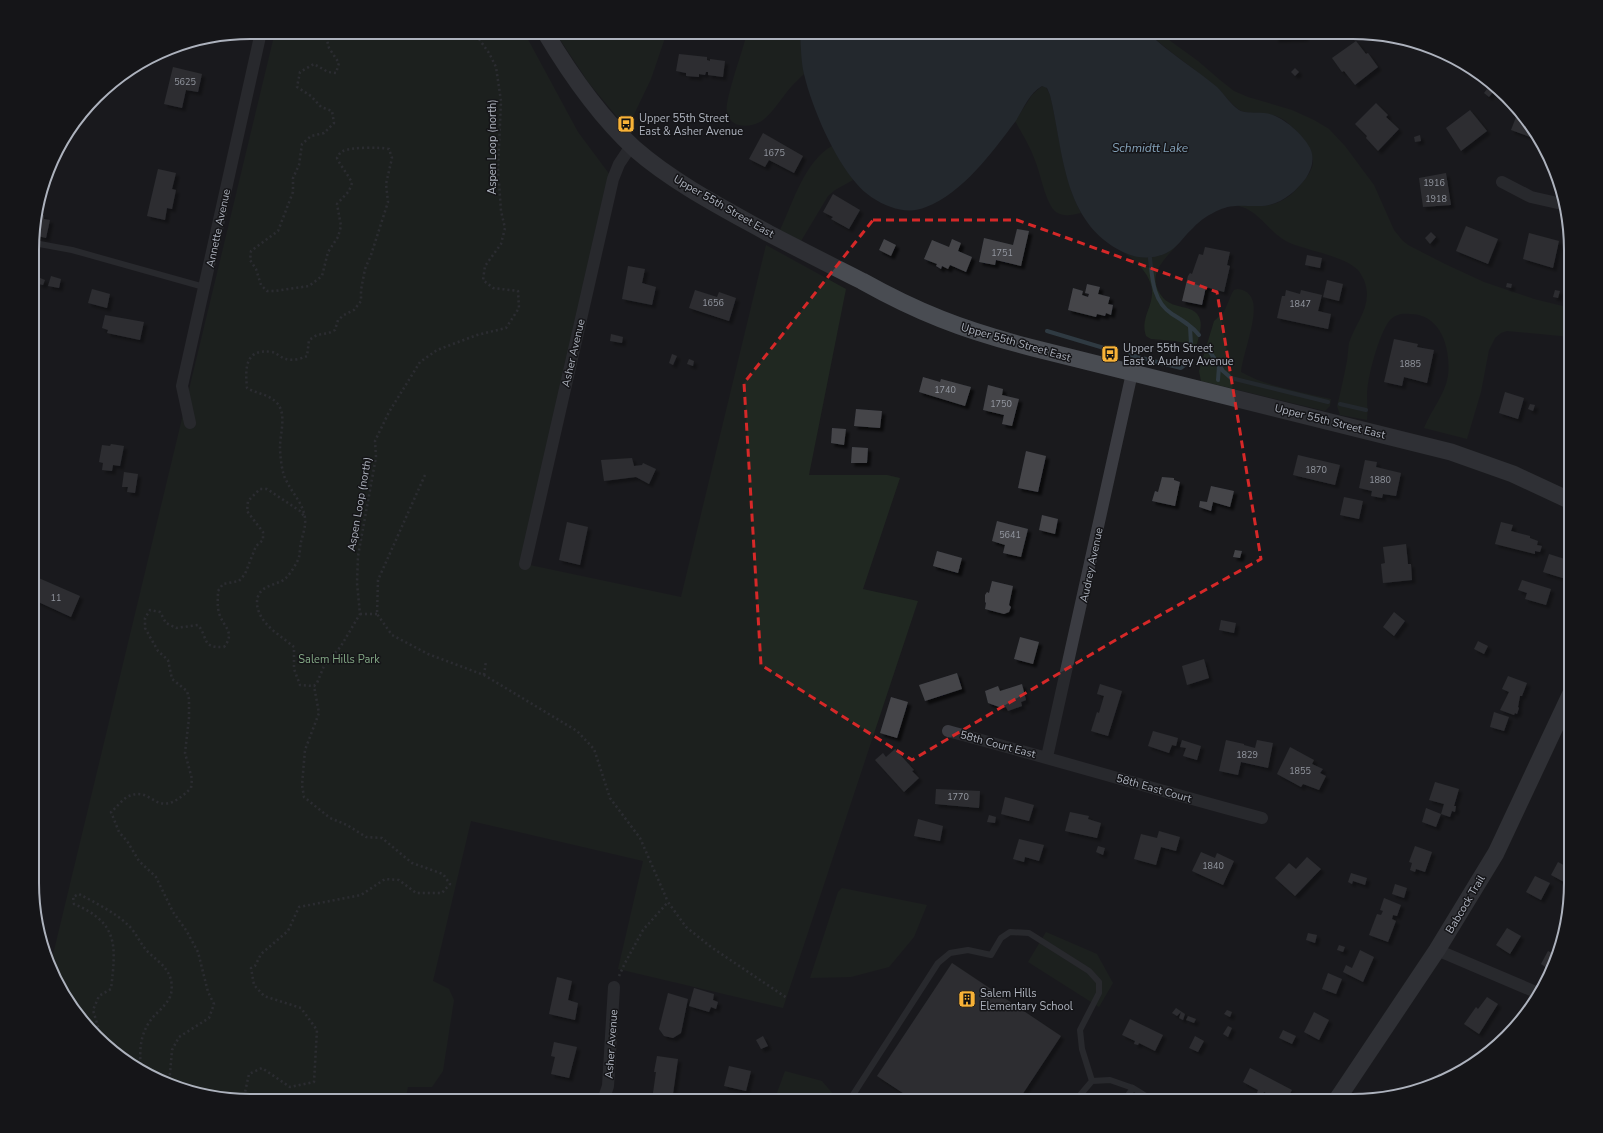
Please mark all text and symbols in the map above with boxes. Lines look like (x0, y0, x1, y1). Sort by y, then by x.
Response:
house number: 5625 (174, 76, 196, 88)
street label: Aspen Loop (north) (485, 99, 500, 195)
place label: Upper 55th Street East & Asher Avenue (639, 111, 743, 139)
bus stop icon: Upper 55th Street East & Asher Avenue (616, 114, 636, 134)
water label: Schmidtt Lake (1112, 140, 1189, 156)
house number: 1675 (763, 147, 785, 159)
street label: Upper 55th Street East (671, 172, 777, 241)
house number: 1916 (1423, 177, 1445, 189)
street label: Annette Avenue (203, 187, 234, 269)
house number: 1918 (1425, 193, 1447, 205)
house number: 1751 (991, 247, 1013, 259)
house number: 1656 (702, 297, 724, 309)
house number: 1847 (1289, 298, 1311, 310)
street label: Asher Avenue (558, 317, 589, 389)
street label: Upper 55th Street East (959, 320, 1073, 365)
place label: Upper 55th Street East & Audrey Avenue (1123, 341, 1234, 369)
bus stop icon: Upper 55th Street East & Audrey Avenue (1100, 344, 1120, 364)
house number: 1885 (1399, 358, 1421, 370)
house number: 1740 (934, 384, 956, 396)
house number: 1750 (990, 398, 1012, 410)
street label: Upper 55th Street East (1273, 400, 1387, 443)
street label: Aspen Loop (north) (344, 456, 375, 552)
house number: 1870 (1305, 464, 1327, 476)
house number: 1880 (1369, 474, 1391, 486)
street label: Audrey Avenue (1076, 526, 1107, 604)
house number: 5641 (999, 529, 1021, 541)
house number: 11 (51, 592, 61, 604)
park label: Salem Hills Park (298, 652, 380, 667)
street label: 58th Court East (958, 727, 1037, 762)
house number: 1829 (1236, 749, 1258, 761)
house number: 1855 (1289, 765, 1311, 777)
street label: 58th East Court (1115, 771, 1193, 806)
house number: 1770 (947, 791, 969, 803)
house number: 1840 (1202, 860, 1224, 872)
street label: Babcock Trail (1442, 872, 1489, 936)
place label: Salem Hills Elementary School (980, 986, 1074, 1014)
building icon: Salem Hills Elementary School (957, 989, 977, 1009)
street label: Asher Avenue (602, 1009, 621, 1079)

